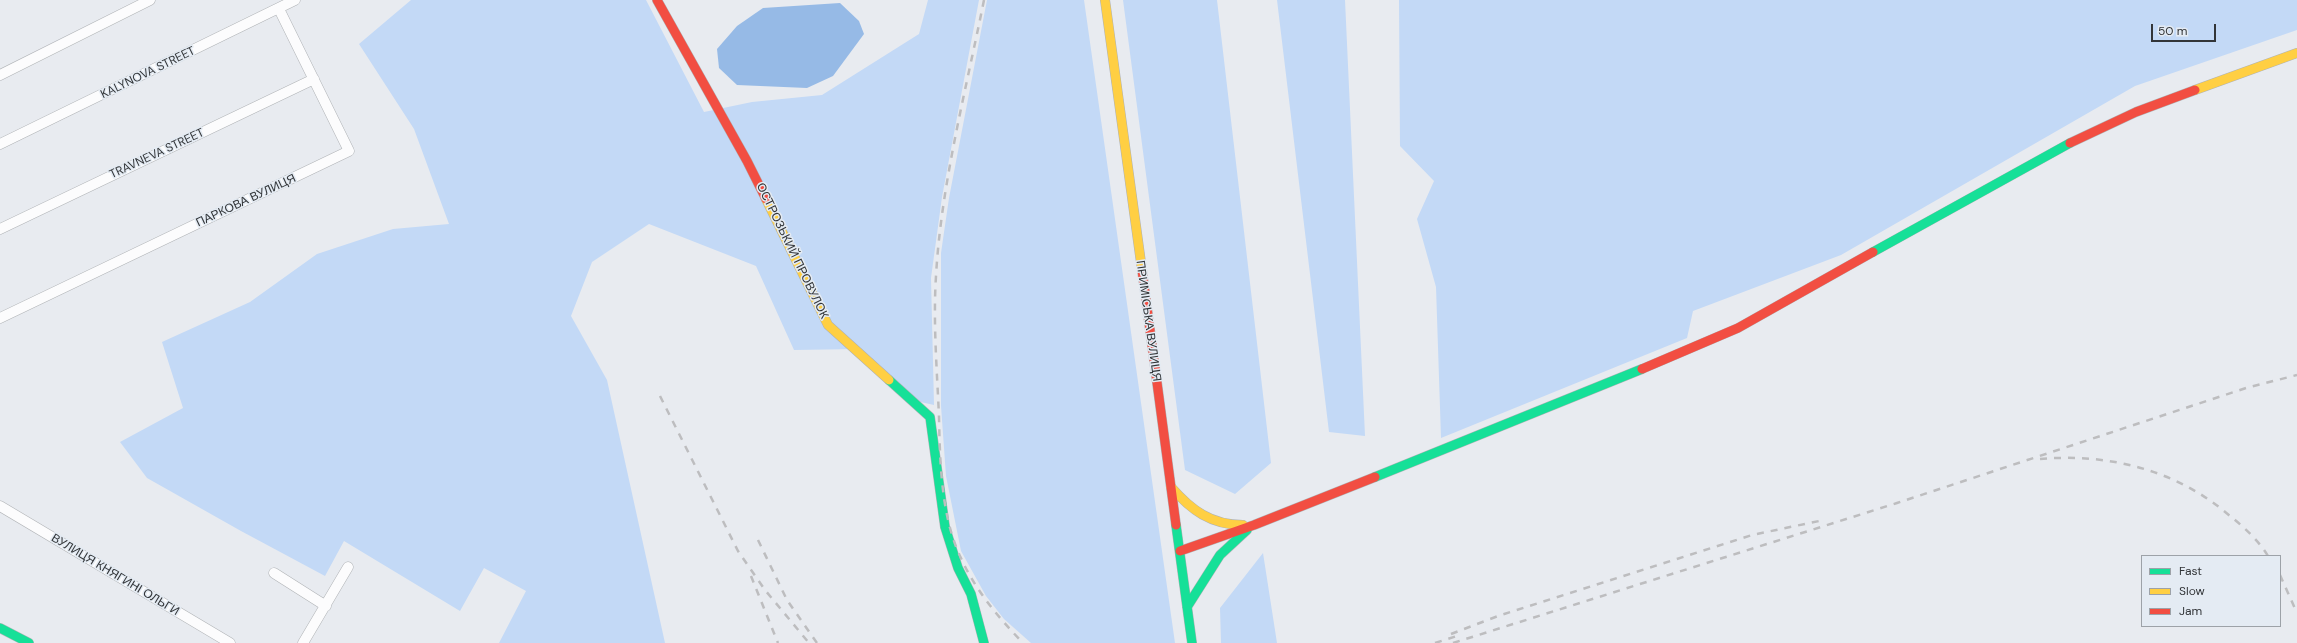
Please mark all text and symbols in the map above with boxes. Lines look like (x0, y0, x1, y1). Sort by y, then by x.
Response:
scale bar (2153, 16, 2218, 42)
text: 50 m (2158, 23, 2187, 39)
street label: KALYNOVA STREET (98, 44, 198, 102)
street label: TRAVNEVA STREET (107, 126, 207, 182)
street label: ПАРКОВА ВУЛИЦЯ (194, 172, 298, 230)
street label: ОСТРОЗЬКИЙ ПРОВУЛОК (753, 181, 831, 321)
street label: ПРИМІСЬКА ВУЛИЦЯ (1132, 260, 1164, 382)
street label: ВУЛИЦЯ КНЯГИНІ ОЛЬГИ (48, 531, 182, 619)
legend (2141, 555, 2281, 627)
text: Fast (2179, 563, 2202, 579)
text: Slow (2179, 583, 2205, 599)
text: Jam (2179, 603, 2202, 619)

